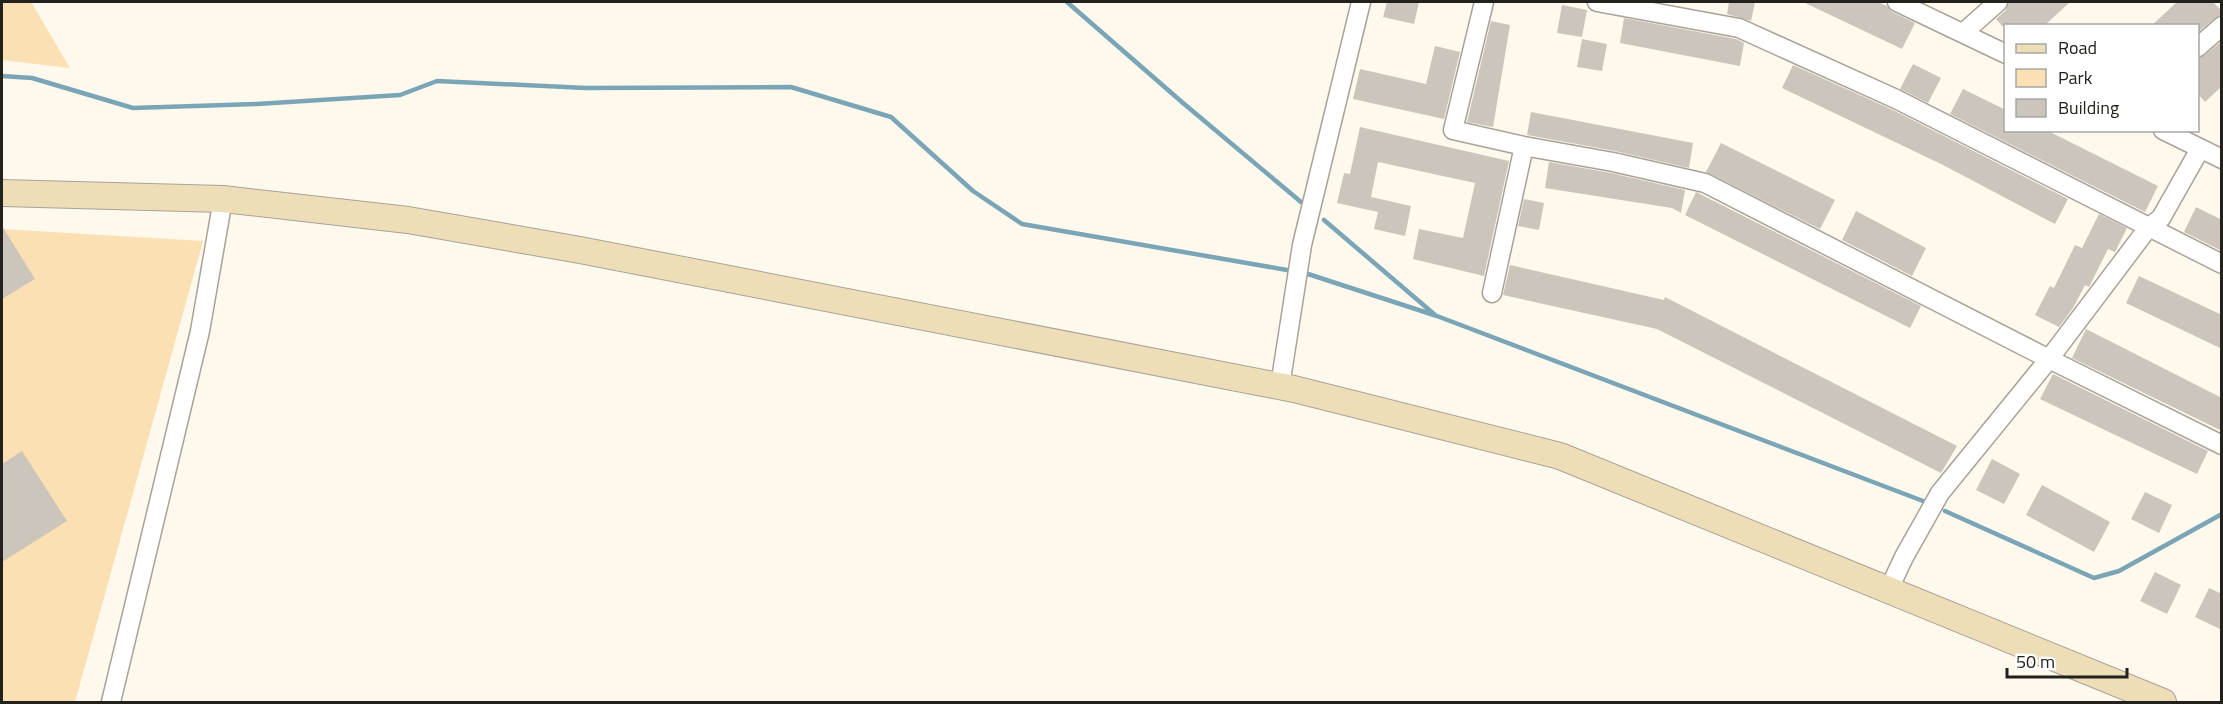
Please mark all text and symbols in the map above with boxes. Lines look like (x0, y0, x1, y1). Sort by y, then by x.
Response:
legend (2004, 24, 2199, 132)
text: Road (2058, 34, 2097, 61)
text: Park (2058, 64, 2093, 91)
text: Building (2058, 94, 2119, 121)
scale bar (2007, 641, 2127, 679)
text: 50 m (2016, 648, 2055, 675)

